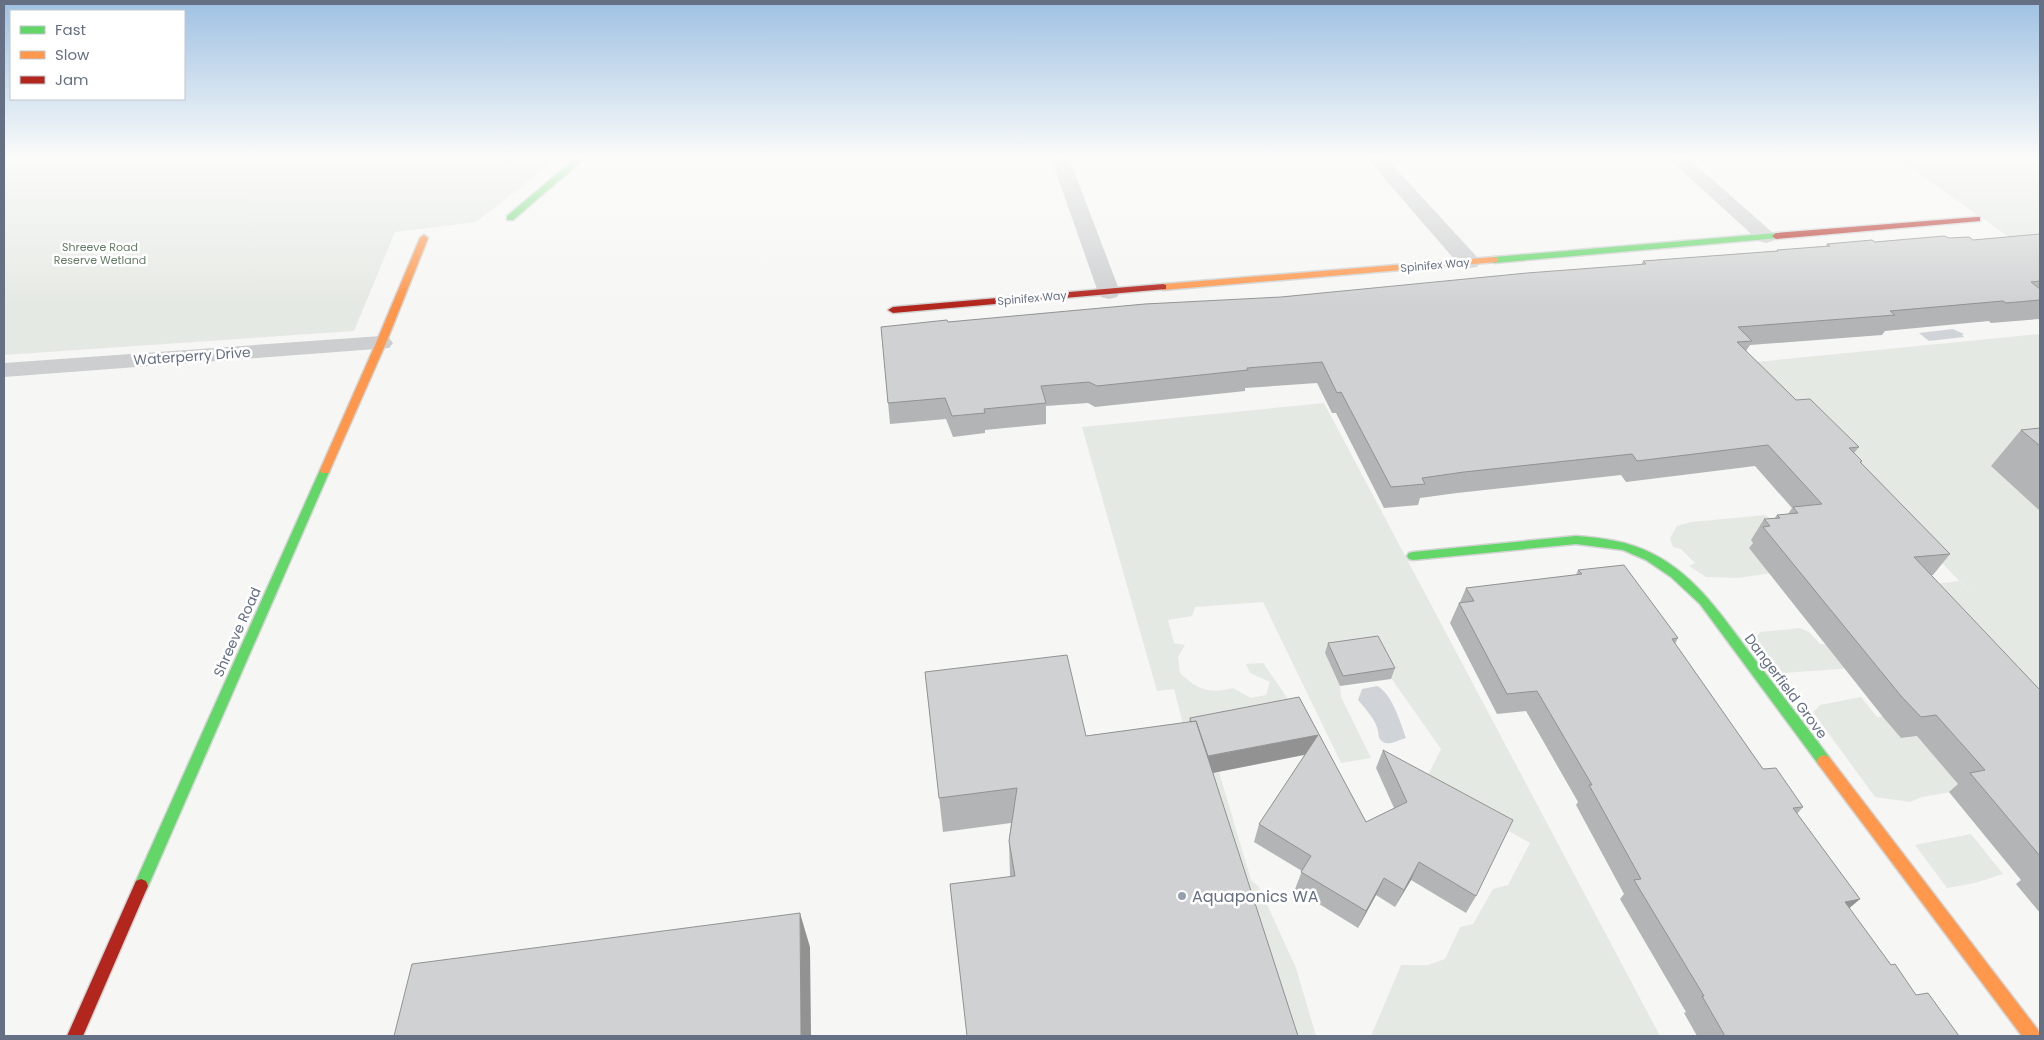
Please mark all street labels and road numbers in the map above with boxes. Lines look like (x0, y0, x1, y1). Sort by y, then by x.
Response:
street label: Spinifex Way (1400, 254, 1471, 276)
street label: Spinifex Way (997, 287, 1068, 309)
street label: Waterperry Drive (133, 342, 252, 370)
street label: Shreeve Road (208, 584, 266, 680)
street label: Dangerfield Grove (1740, 629, 1832, 743)

